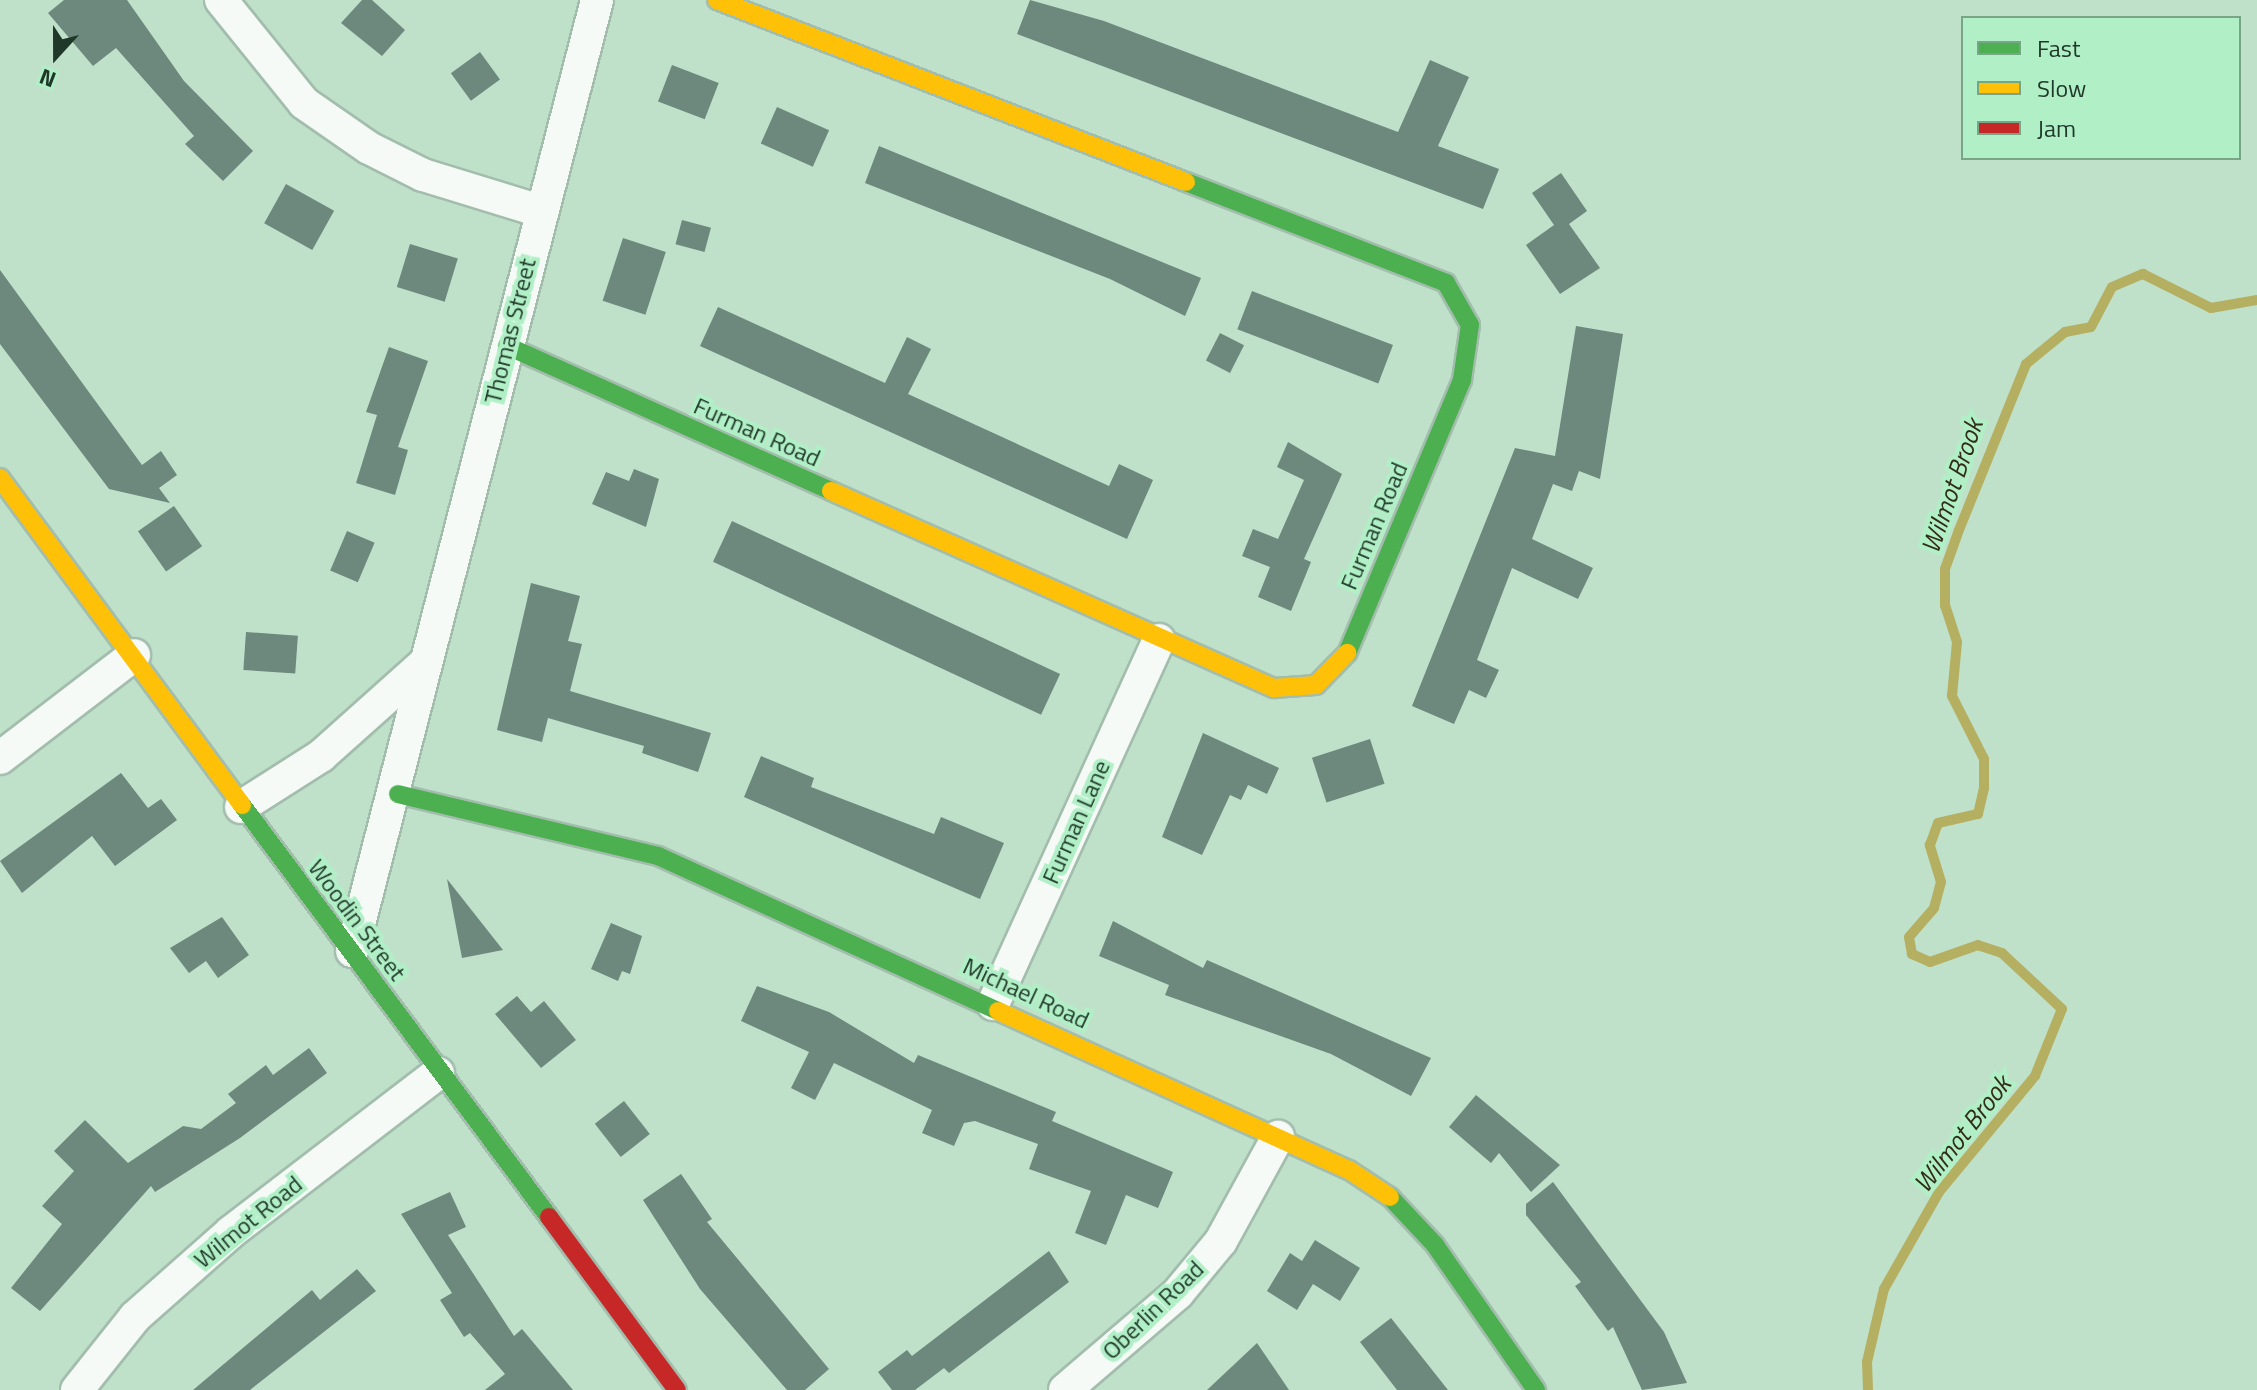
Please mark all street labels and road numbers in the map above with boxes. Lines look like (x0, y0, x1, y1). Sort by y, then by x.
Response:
street label: Thomas Street (478, 255, 542, 407)
street label: Furman Road (689, 391, 825, 473)
street label: Furman Road (1334, 458, 1414, 594)
street label: Furman Lane (1036, 756, 1116, 888)
street label: Woodin Street (302, 854, 412, 986)
street label: Michael Road (958, 951, 1094, 1035)
street label: Wilmot Road (188, 1170, 308, 1274)
street label: Oberlin Road (1096, 1255, 1210, 1365)

